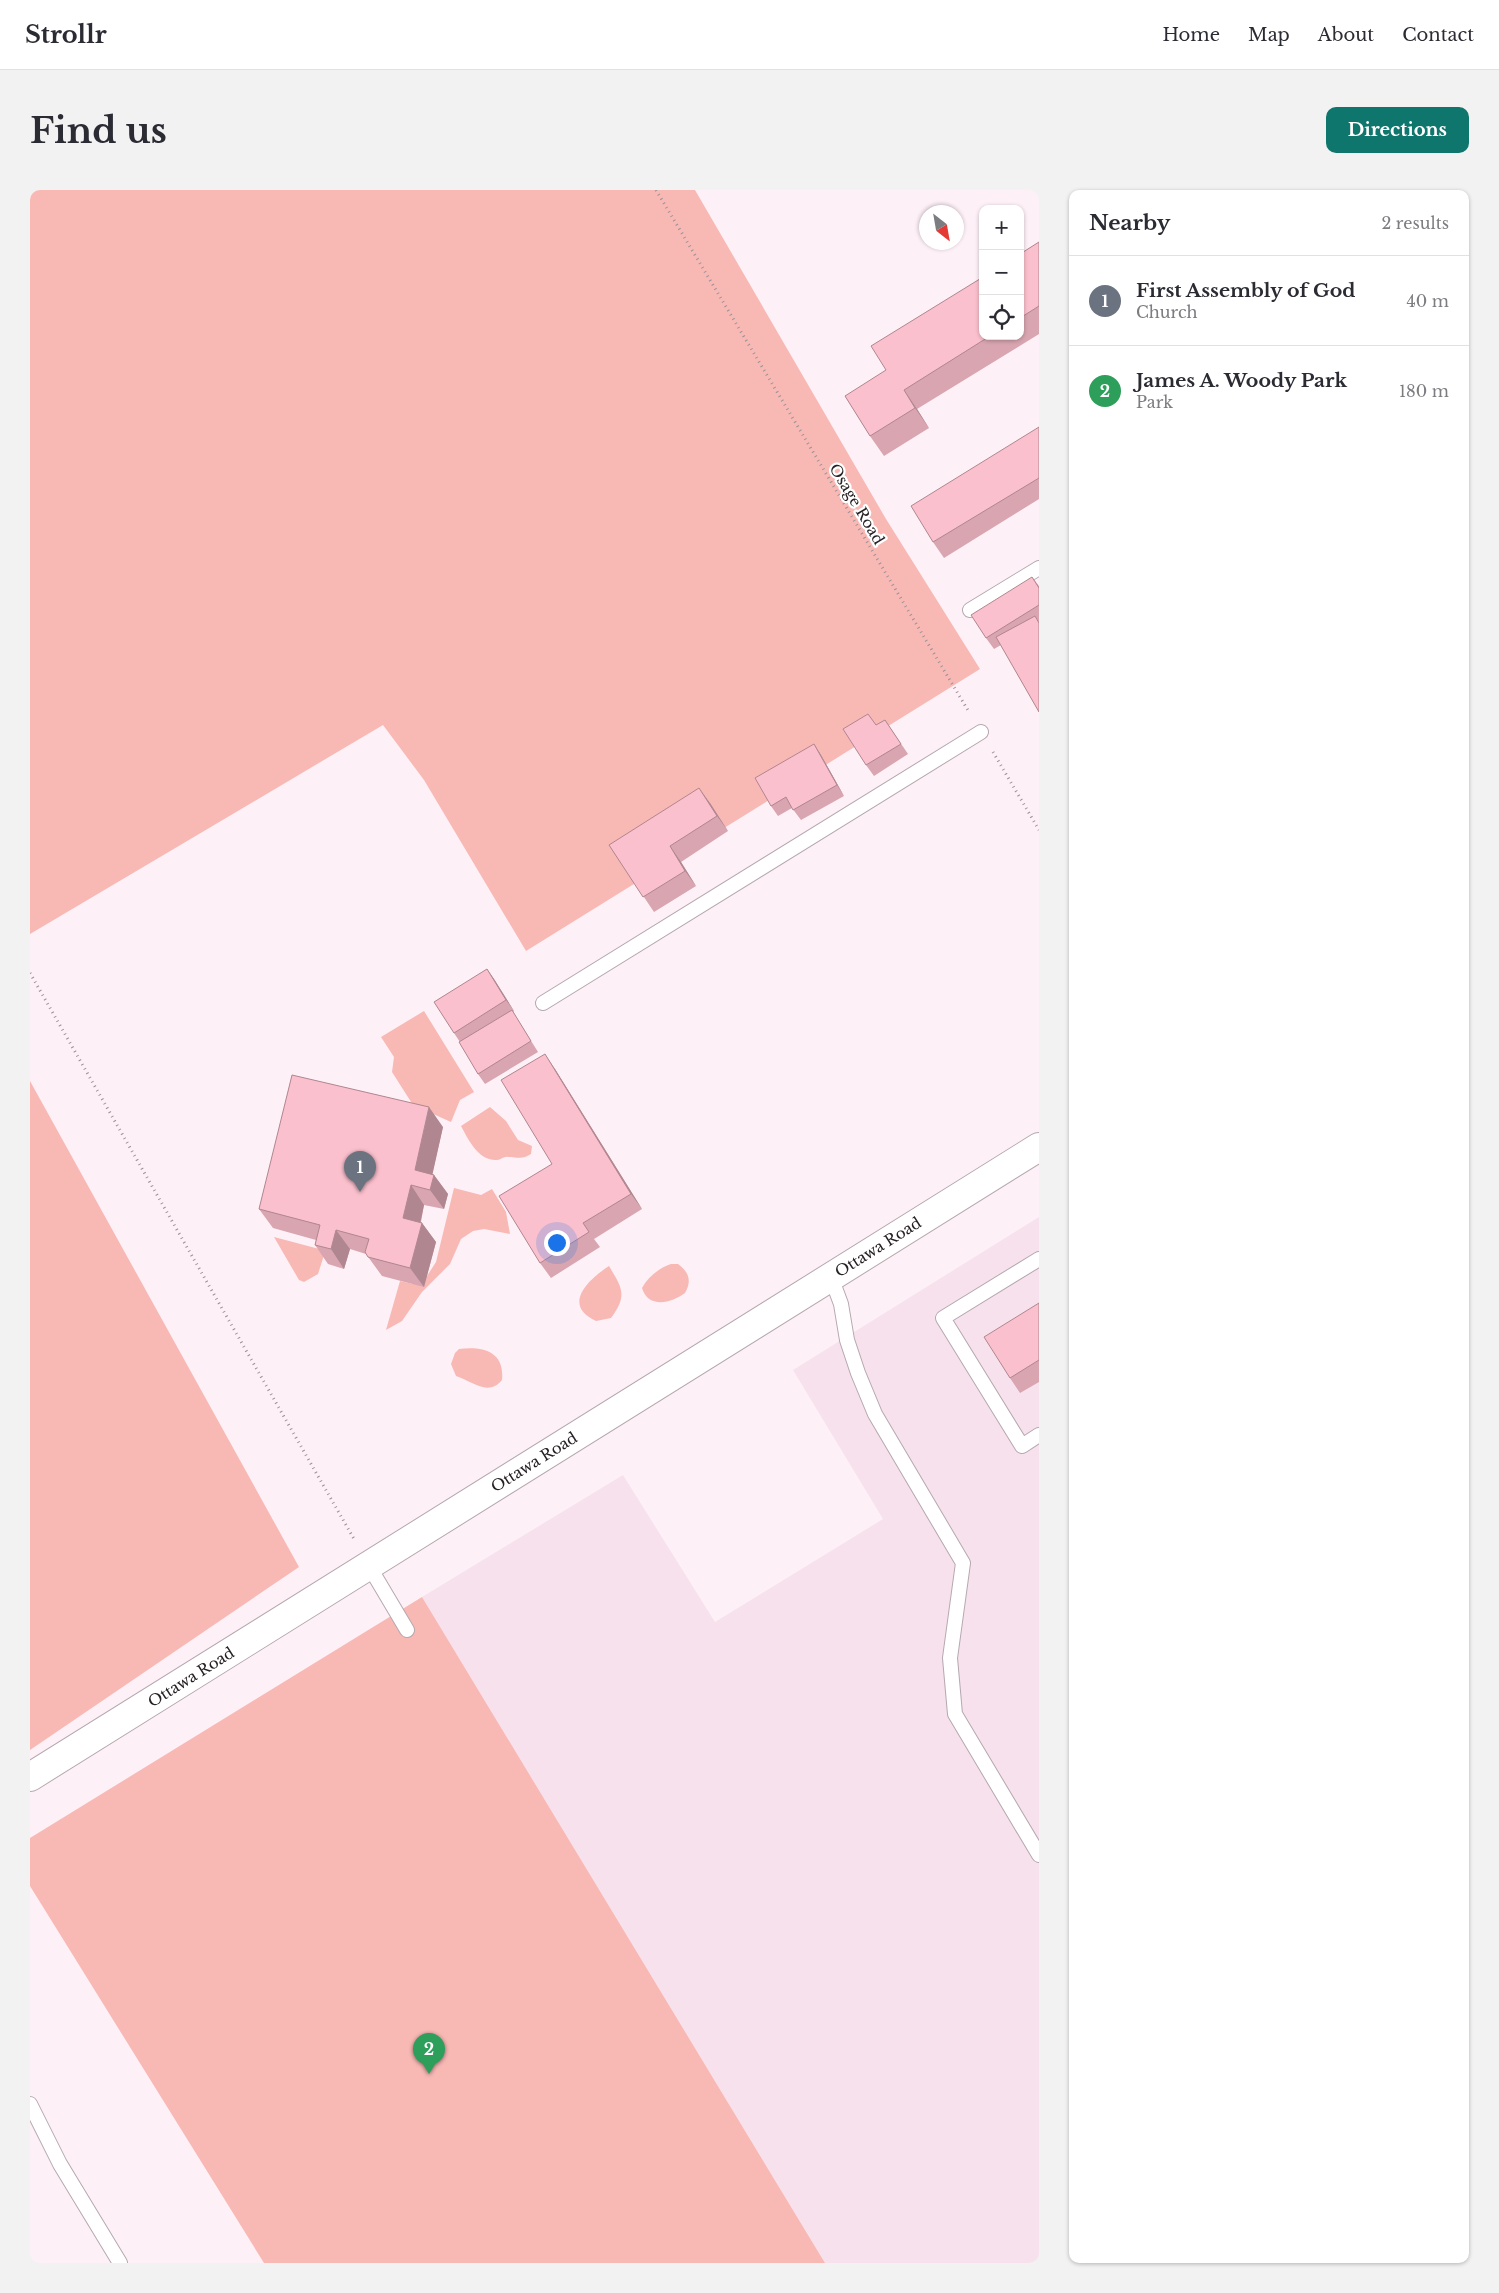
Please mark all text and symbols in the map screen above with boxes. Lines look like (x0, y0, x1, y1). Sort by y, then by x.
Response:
text: Strollr (25, 20, 107, 49)
text: Home (1162, 24, 1220, 46)
text: Map (1248, 24, 1290, 46)
text: About (1318, 24, 1374, 46)
text: Contact (1402, 24, 1474, 46)
button: Directions (1326, 107, 1469, 153)
text: Find us (30, 109, 167, 152)
north arrow (919, 205, 964, 250)
map controls (979, 205, 1024, 340)
button: + (979, 205, 1024, 250)
text: Nearby (1089, 210, 1170, 236)
text: 2 results (1381, 213, 1449, 233)
button: − (979, 250, 1024, 295)
text: First Assembly of God (1136, 279, 1355, 302)
text: 1 (1102, 291, 1108, 311)
text: 40 m (1406, 291, 1449, 311)
button: locate (979, 295, 1024, 340)
text: Church (1136, 302, 1198, 322)
text: James A. Woody Park (1136, 369, 1347, 392)
text: 2 (1100, 381, 1110, 401)
text: 180 m (1399, 381, 1449, 401)
text: Park (1136, 392, 1173, 412)
street label: Osage Road (825, 460, 889, 548)
pin: 1 (344, 1151, 376, 1192)
street label: Ottawa Road (831, 1213, 925, 1281)
your location (544, 1230, 570, 1256)
street label: Ottawa Road (487, 1428, 581, 1496)
street label: Ottawa Road (144, 1643, 238, 1711)
pin: 2 (413, 2033, 445, 2074)

